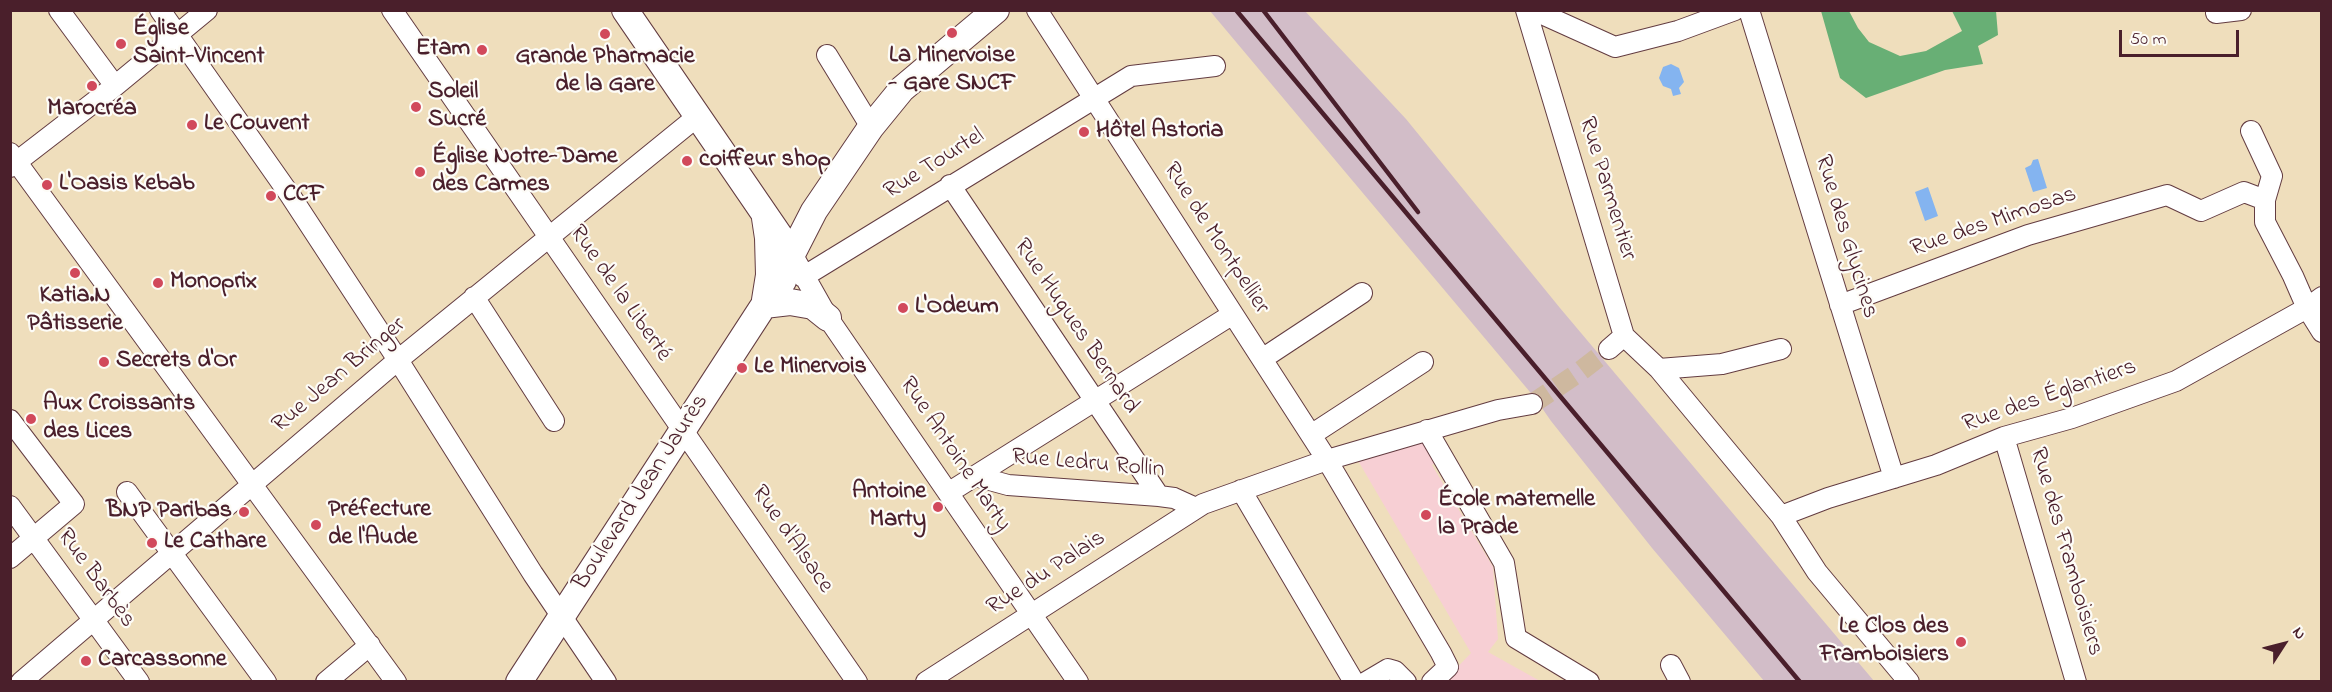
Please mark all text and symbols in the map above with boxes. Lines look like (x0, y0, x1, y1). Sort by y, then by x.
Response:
place label: Église Saint-Vincent (133, 16, 265, 72)
scale bar (2122, 18, 2242, 56)
marker: La Minervoise - Gare SNCF (945, 26, 959, 40)
marker: Grande Pharmacie de la Gare (598, 27, 612, 41)
text: 50 m (2130, 27, 2167, 53)
place label: Etam (416, 36, 470, 64)
marker: Église Saint-Vincent (114, 37, 128, 51)
marker: Etam (475, 43, 489, 57)
place label: La Minervoise - Gare SNCF (888, 43, 1016, 99)
place label: Grande Pharmacie de la Gare (515, 44, 695, 100)
marker: Marocréa (85, 79, 99, 93)
place label: Soleil Sucré (428, 79, 486, 135)
place label: Marocréa (47, 96, 137, 124)
marker: Soleil Sucré (409, 100, 423, 114)
place label: Le Couvent (204, 111, 310, 139)
street label: Rue Parmentier (1571, 114, 1641, 264)
marker: Le Couvent (185, 118, 199, 132)
place label: Hôtel Astoria (1096, 118, 1224, 146)
street label: Rue Tourtel (879, 123, 991, 207)
marker: Hôtel Astoria (1077, 125, 1091, 139)
place label: Église Notre-Dame des Carmes (432, 144, 618, 200)
place label: coiffeur shop (699, 147, 831, 175)
street label: Rue des Glycines (1807, 152, 1883, 322)
marker: coiffeur shop (680, 154, 694, 168)
street label: Rue de Montpellier (1155, 158, 1275, 320)
marker: Église Notre-Dame des Carmes (413, 165, 427, 179)
place label: L'Oasis Kebab (59, 171, 195, 199)
marker: L'Oasis Kebab (40, 178, 54, 192)
street label: Rue des Mimosas (1907, 181, 2081, 265)
place label: CCF (283, 182, 324, 210)
marker: CCF (264, 189, 278, 203)
street label: Rue de la Liberté (561, 220, 677, 368)
street label: Rue Hugues Bernard (1006, 234, 1144, 420)
marker: Katia.N Pâtisserie (68, 266, 82, 280)
place label: Monoprix (170, 269, 257, 297)
marker: Monoprix (151, 276, 165, 290)
place label: Katia.N Pâtisserie (27, 283, 123, 339)
place label: L'Odeum (915, 294, 999, 322)
marker: L'Odeum (896, 301, 910, 315)
street label: Rue Jean Bringer (267, 312, 413, 440)
place label: Secrets d'Or (116, 348, 236, 376)
place label: Le Minervois (754, 354, 867, 382)
street label: Rue des Églantiers (1959, 354, 2141, 440)
marker: Secrets d'Or (97, 355, 111, 369)
marker: Le Minervois (735, 361, 749, 375)
street label: Rue Antoine Marty (892, 372, 1016, 538)
street label: Boulevard Jean Jaurès (568, 389, 716, 597)
place label: Aux Croissants des Lices (43, 391, 195, 447)
marker: Aux Croissants des Lices (24, 412, 38, 426)
street label: Rue Ledru Rollin (1010, 444, 1166, 486)
street label: Rue des Framboisiers (2021, 445, 2109, 659)
place label: Antoine Marty (852, 479, 926, 535)
street label: Rue d'Alsace (743, 481, 839, 599)
place label: École maternelle la Prade (1438, 487, 1595, 543)
place label: Préfecture de l'Aude (328, 497, 431, 553)
place label: BNP Paribas (106, 498, 232, 526)
marker: Antoine Marty (931, 500, 945, 514)
marker: BNP Paribas (237, 505, 251, 519)
marker: École maternelle la Prade (1419, 508, 1433, 522)
marker: Préfecture de l'Aude (309, 518, 323, 532)
street label: Rue Barbès (49, 524, 141, 634)
street label: Rue du Palais (982, 525, 1112, 623)
place label: Le Cathare (164, 529, 266, 557)
marker: Le Cathare (145, 536, 159, 550)
place label: Le Clos des Framboisiers (1820, 614, 1949, 670)
north arrow (2254, 614, 2314, 674)
text: N (2286, 622, 2311, 645)
marker: Le Clos des Framboisiers (1954, 635, 1968, 649)
place label: Carcassonne (98, 647, 227, 675)
marker: Carcassonne (79, 654, 93, 668)

